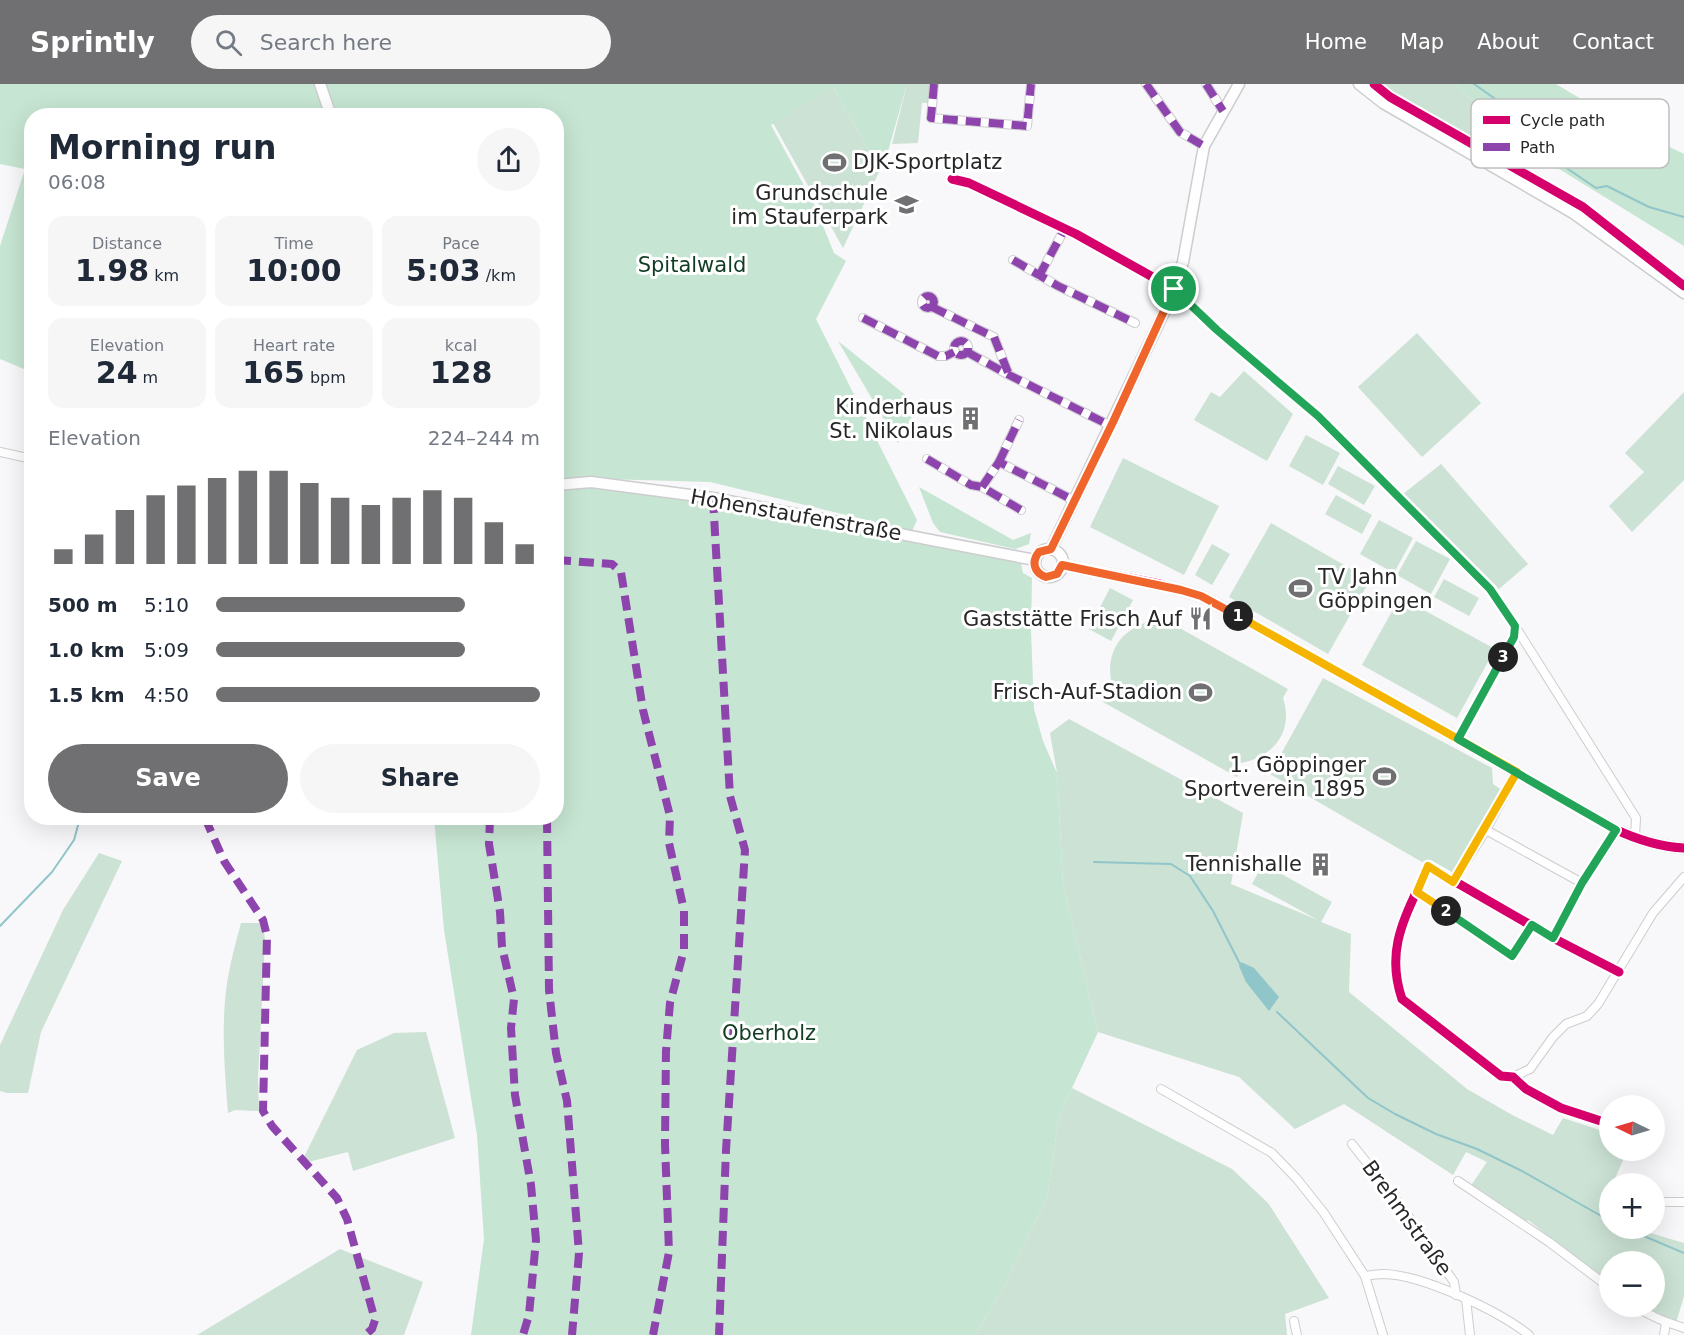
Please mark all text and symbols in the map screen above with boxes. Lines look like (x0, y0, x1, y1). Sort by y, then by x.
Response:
search box (191, 15, 611, 69)
text: Sprintly (30, 26, 155, 59)
icon: search (212, 26, 245, 59)
text: Search here (260, 30, 392, 55)
text: Home (1305, 30, 1367, 54)
text: Map (1400, 30, 1444, 54)
text: About (1477, 30, 1539, 54)
text: Contact (1572, 30, 1654, 54)
legend (1471, 99, 1669, 168)
text: Cycle path (1520, 111, 1605, 130)
text: Morning run (48, 128, 276, 167)
button: share (477, 128, 540, 191)
text: Path (1520, 138, 1555, 157)
sports icon: DJK-Sportplatz (822, 149, 848, 175)
place label: DJK-Sportplatz (853, 150, 1002, 174)
text: 06:08 (48, 170, 106, 194)
place label: Grundschule im Stauferpark (731, 181, 889, 229)
school or university icon: Grundschule im Stauferpark (893, 192, 919, 218)
text: Distance (92, 234, 162, 253)
text: Time (274, 234, 314, 253)
text: Pace (442, 234, 480, 253)
text: 1.98 (75, 253, 149, 288)
text: 10:00 (246, 253, 342, 288)
text: 5:03 (406, 253, 481, 288)
park label: Spitalwald (638, 253, 746, 277)
pin (1148, 263, 1199, 314)
text: km (149, 266, 179, 285)
text: /km (481, 266, 516, 285)
icon: arrive (1157, 272, 1190, 305)
text: Elevation (90, 336, 164, 355)
text: Heart rate (253, 336, 335, 355)
text: kcal (445, 336, 477, 355)
text: 24 (96, 355, 138, 390)
text: 165 (242, 355, 305, 390)
text: 128 (430, 355, 492, 390)
text: m (138, 368, 158, 387)
text: bpm (305, 368, 346, 387)
place label: Kinderhaus St. Nikolaus (829, 395, 953, 443)
building icon: Kinderhaus St. Nikolaus (958, 406, 984, 432)
text: Elevation (48, 426, 141, 450)
text: 224–244 m (428, 426, 540, 450)
street label: Hohenstaufenstraße (689, 485, 903, 545)
place label: TV Jahn Göppingen (1317, 565, 1433, 613)
sports icon: TV Jahn Göppingen (1287, 576, 1313, 602)
text: 500 m (48, 593, 118, 617)
text: 5:10 (144, 593, 189, 617)
pin: 1 (1223, 601, 1253, 631)
restaurant icon: Gaststätte Frisch Auf (1187, 606, 1213, 632)
text: 1 (1232, 606, 1244, 625)
place label: Gaststätte Frisch Auf (963, 607, 1183, 631)
text: 1.0 km (48, 638, 125, 662)
text: 5:09 (144, 638, 189, 662)
pin: 3 (1488, 642, 1518, 672)
text: 3 (1497, 647, 1509, 666)
sports icon: Frisch-Auf-Stadion (1187, 679, 1213, 705)
place label: Frisch-Auf-Stadion (993, 680, 1182, 704)
text: 1.5 km (48, 683, 125, 707)
text: 4:50 (144, 683, 189, 707)
button: Save (48, 744, 288, 813)
button: Share (300, 744, 540, 813)
place label: 1. Göppinger Sportverein 1895 (1184, 753, 1366, 801)
sports icon: 1. Göppinger Sportverein 1895 (1371, 764, 1397, 790)
building icon: Tennishalle (1307, 851, 1333, 877)
place label: Tennishalle (1185, 852, 1302, 876)
pin: 2 (1431, 896, 1461, 926)
text: 2 (1440, 901, 1452, 920)
park label: Oberholz (722, 1021, 816, 1045)
north arrow (1599, 1095, 1665, 1161)
map controls (1599, 1095, 1665, 1317)
street label: Brehmstraße (1357, 1156, 1457, 1280)
button: + (1599, 1173, 1665, 1239)
button: − (1599, 1251, 1665, 1317)

